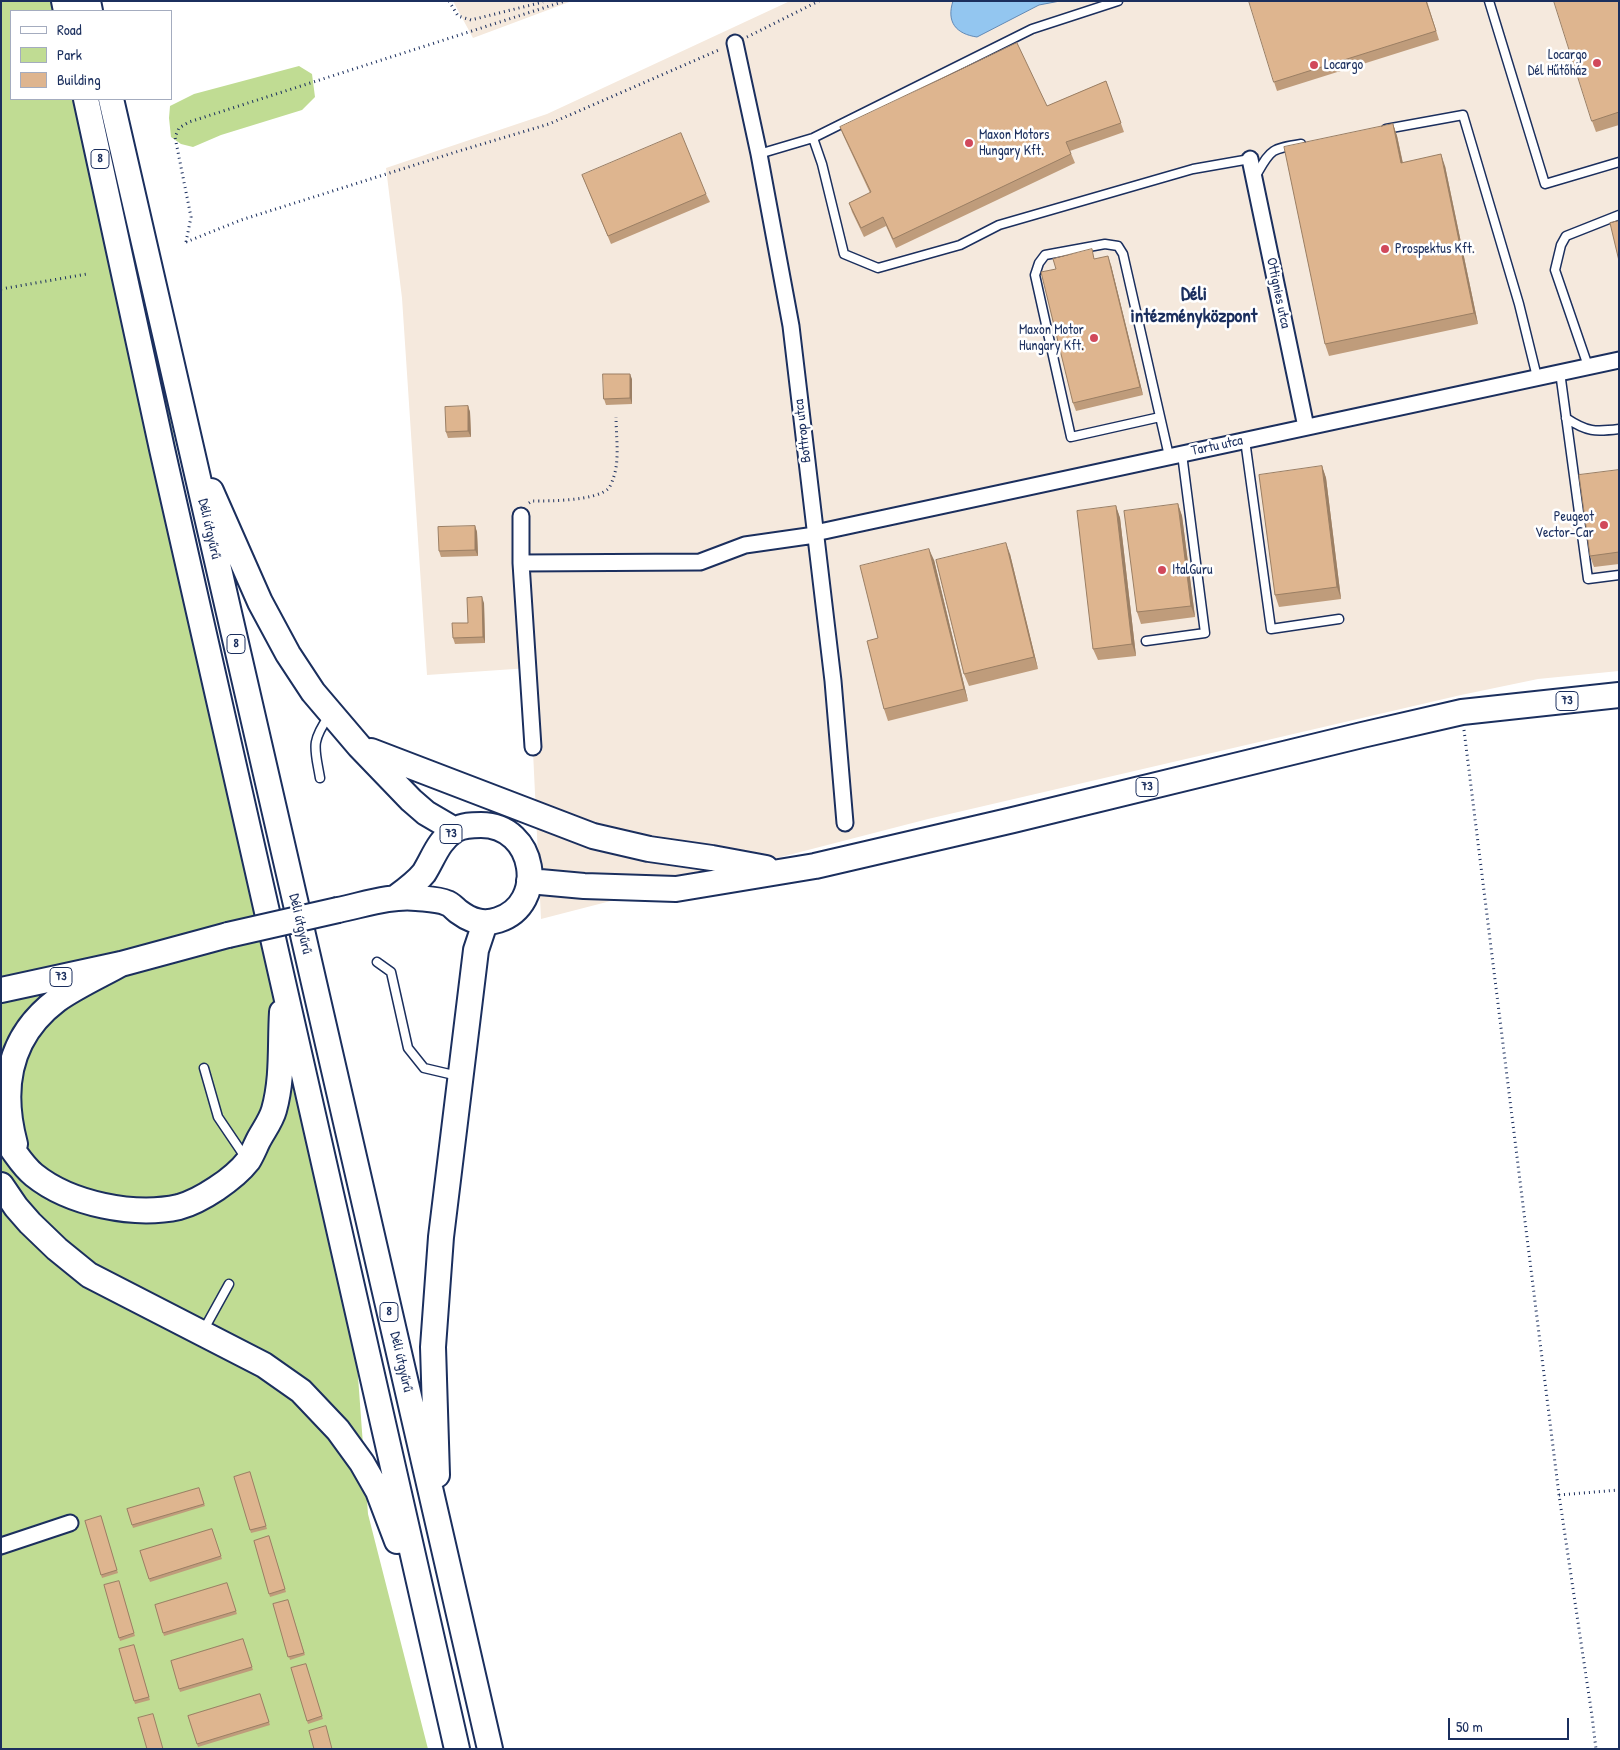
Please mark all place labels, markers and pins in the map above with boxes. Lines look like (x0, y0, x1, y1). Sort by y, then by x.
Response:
place label: Locargo Dél Hűtőház (1528, 47, 1587, 80)
place label: Locargo (1324, 57, 1363, 73)
marker: Locargo Dél Hűtőház (1591, 57, 1603, 69)
marker: Locargo (1308, 59, 1320, 71)
place label: Maxon Motors Hungary Kft. (979, 127, 1049, 160)
marker: Maxon Motors Hungary Kft. (963, 137, 975, 149)
place label: Prospektus Kft. (1395, 241, 1475, 257)
marker: Prospektus Kft. (1379, 243, 1391, 255)
place label: Maxon Motor Hungary Kft. (1019, 322, 1084, 354)
marker: Maxon Motor Hungary Kft. (1088, 332, 1100, 344)
place label: Peugeot Vector-Car (1535, 509, 1594, 542)
marker: Peugeot Vector-Car (1598, 519, 1610, 531)
place label: ItalGuru (1172, 562, 1213, 578)
marker: ItalGuru (1156, 564, 1168, 576)

